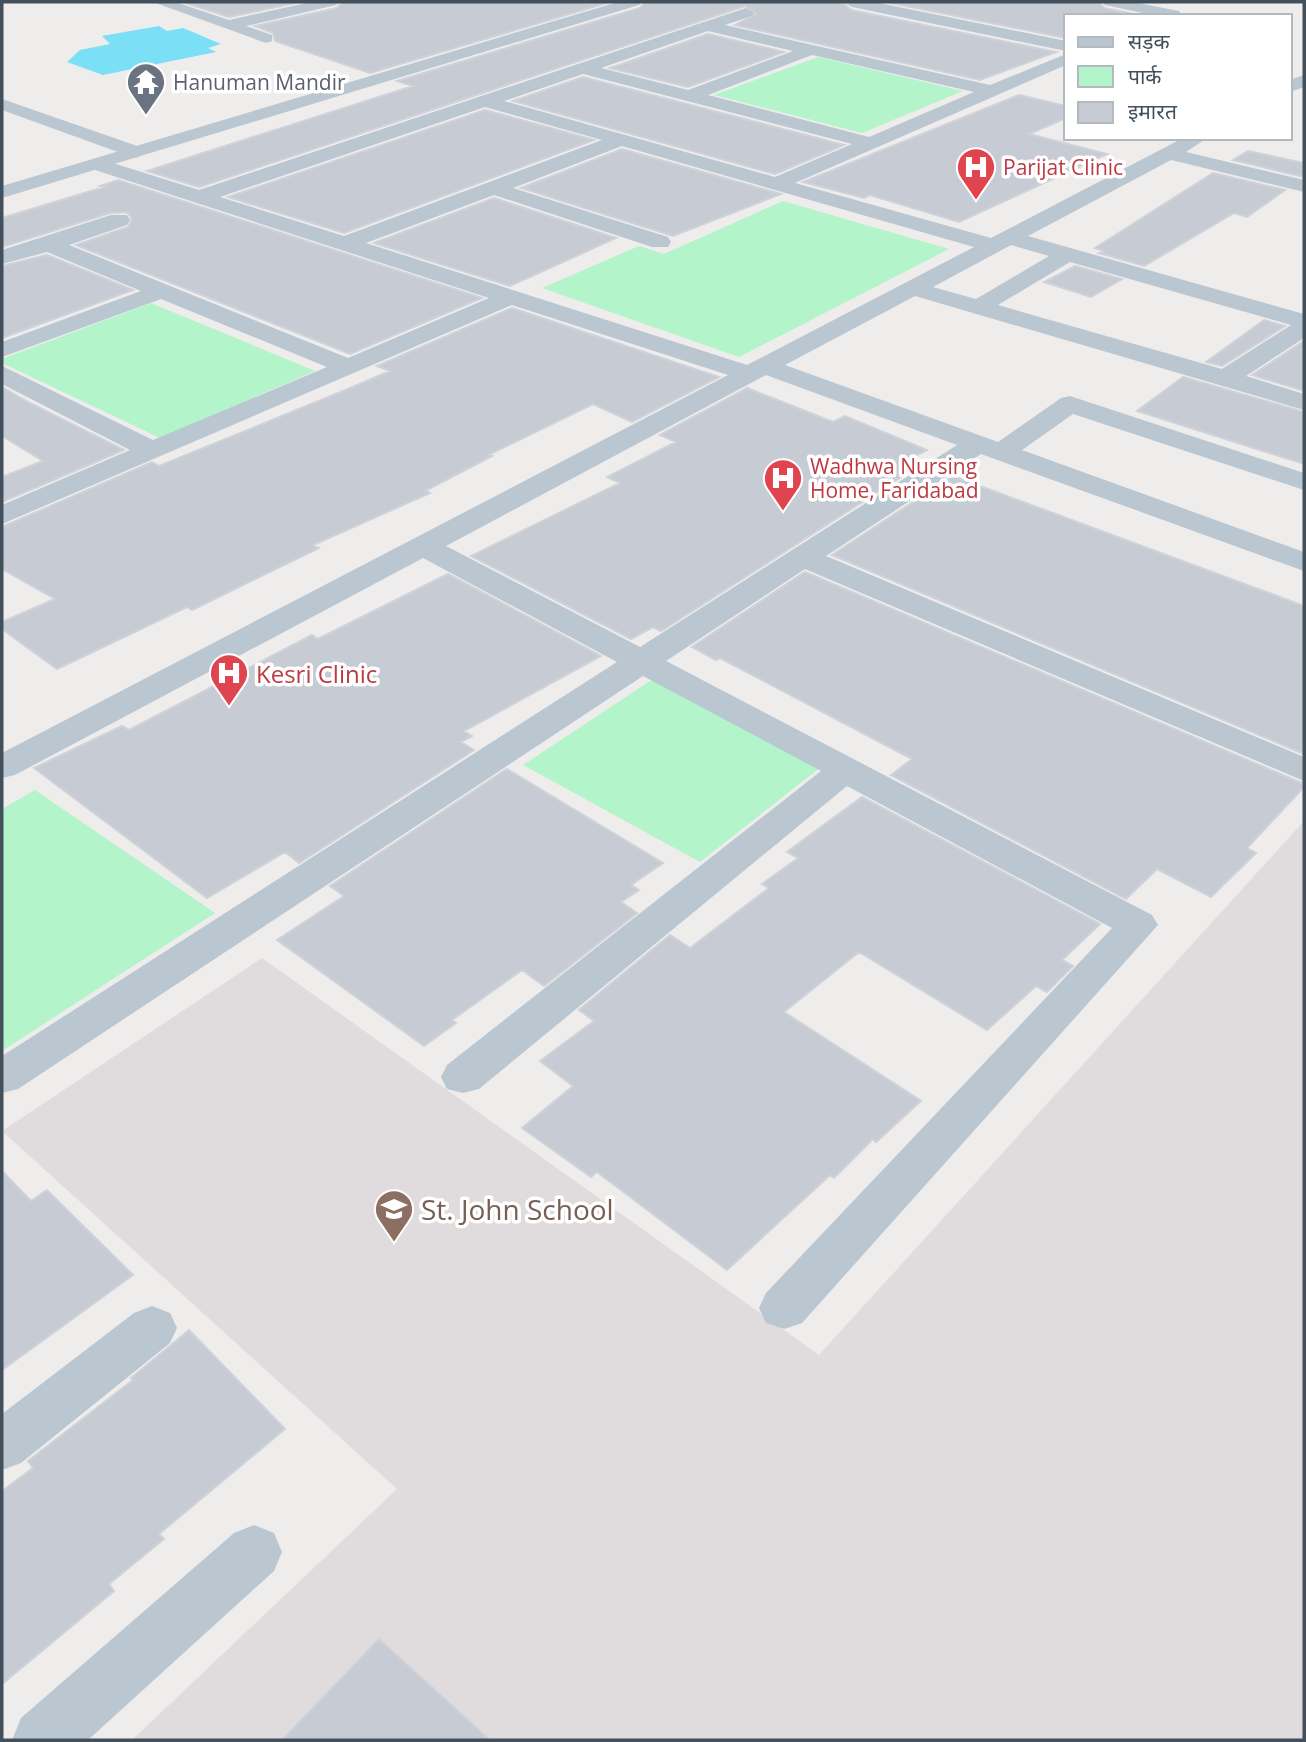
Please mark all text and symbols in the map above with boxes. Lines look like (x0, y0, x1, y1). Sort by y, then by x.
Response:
legend (1064, 14, 1292, 140)
text: सड़क (1128, 27, 1170, 55)
temple icon: Hanuman Mandir (125, 61, 167, 116)
text: पार्क (1128, 62, 1162, 90)
place label: Hanuman Mandir (173, 68, 346, 96)
text: इमारत (1128, 97, 1178, 125)
hospital icon: Parijat Clinic (955, 146, 997, 201)
place label: Parijat Clinic (1003, 153, 1123, 181)
place label: Wadhwa Nursing Home, Faridabad (810, 452, 979, 504)
hospital icon: Wadhwa Nursing Home, Faridabad (762, 457, 804, 512)
hospital icon: Kesri Clinic (208, 652, 250, 707)
place label: Kesri Clinic (256, 657, 377, 690)
school or university icon: St. John School (373, 1188, 415, 1243)
place label: St. John School (421, 1190, 614, 1228)

